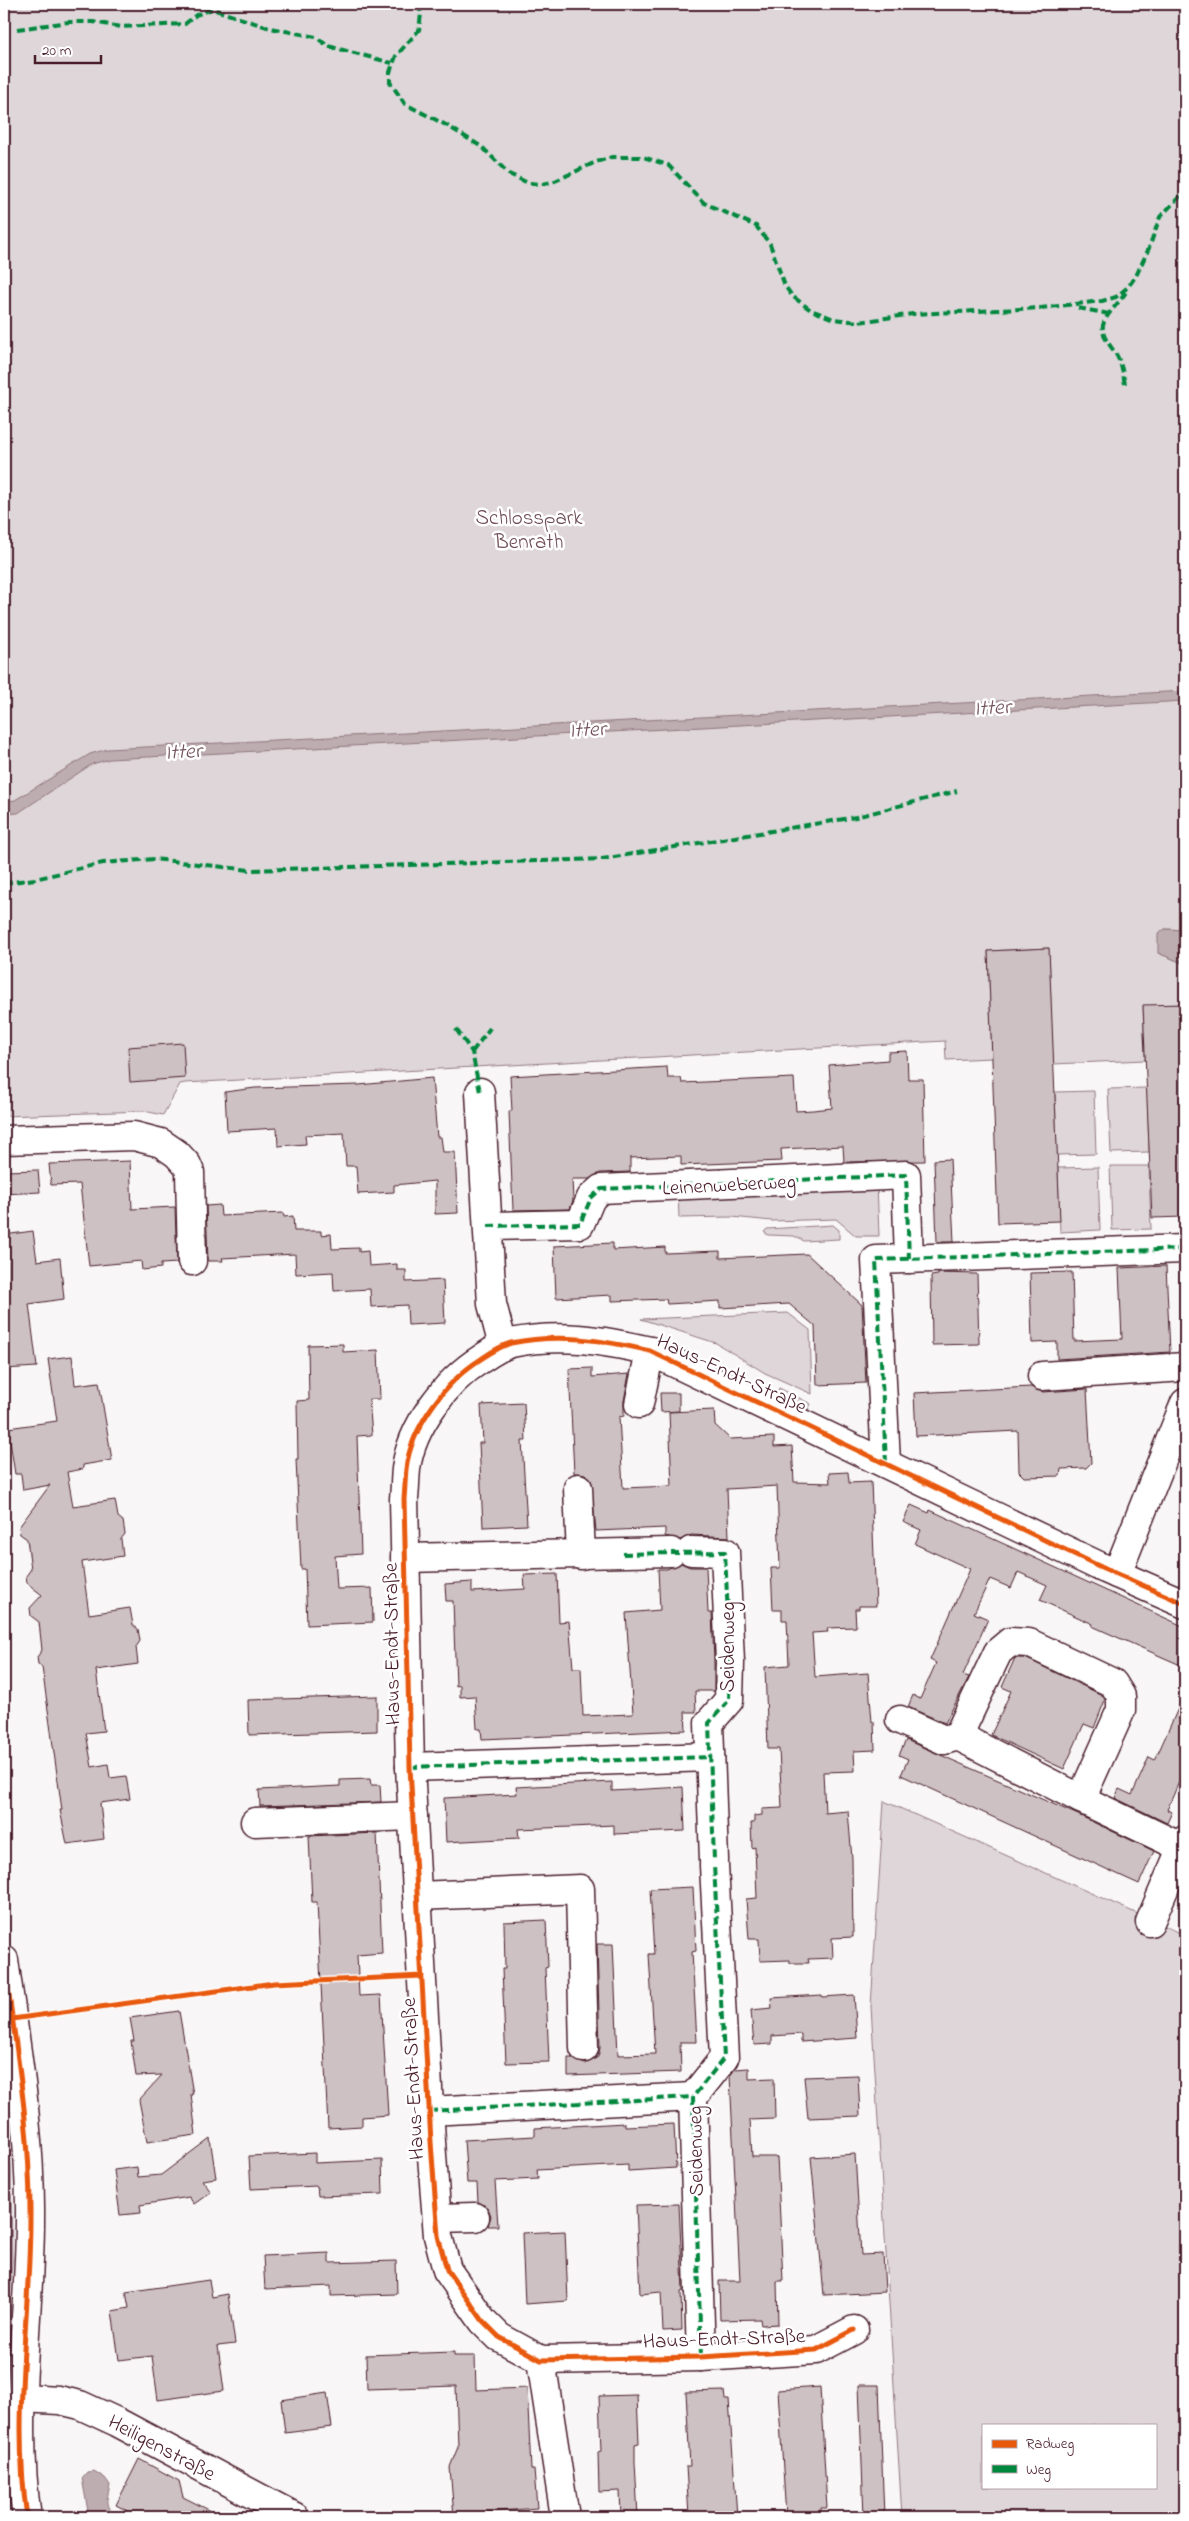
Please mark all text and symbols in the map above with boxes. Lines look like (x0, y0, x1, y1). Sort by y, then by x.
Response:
scale bar (35, 32, 101, 64)
text: 20 m (42, 40, 72, 62)
park label: Schlosspark Benrath (475, 504, 583, 558)
water label: Itter (973, 692, 1014, 726)
water label: Itter (568, 714, 609, 748)
water label: Itter (164, 736, 205, 770)
street label: Leinenweberweg (661, 1168, 797, 1206)
street label: Haus-Endt-Straße (651, 1327, 812, 1423)
street label: Haus-Endt-Straße (377, 1562, 409, 1726)
street label: Seidenweg (714, 1602, 746, 1692)
street label: Haus-Endt-Straße (395, 1996, 433, 2161)
street label: Seidenweg (681, 2105, 715, 2197)
street label: Haus-Endt-Straße (642, 2322, 806, 2358)
street label: Heiligenstraße (101, 2408, 221, 2492)
legend (982, 2424, 1156, 2488)
text: Radweg (1026, 2433, 1074, 2456)
text: Weg (1026, 2459, 1051, 2482)

